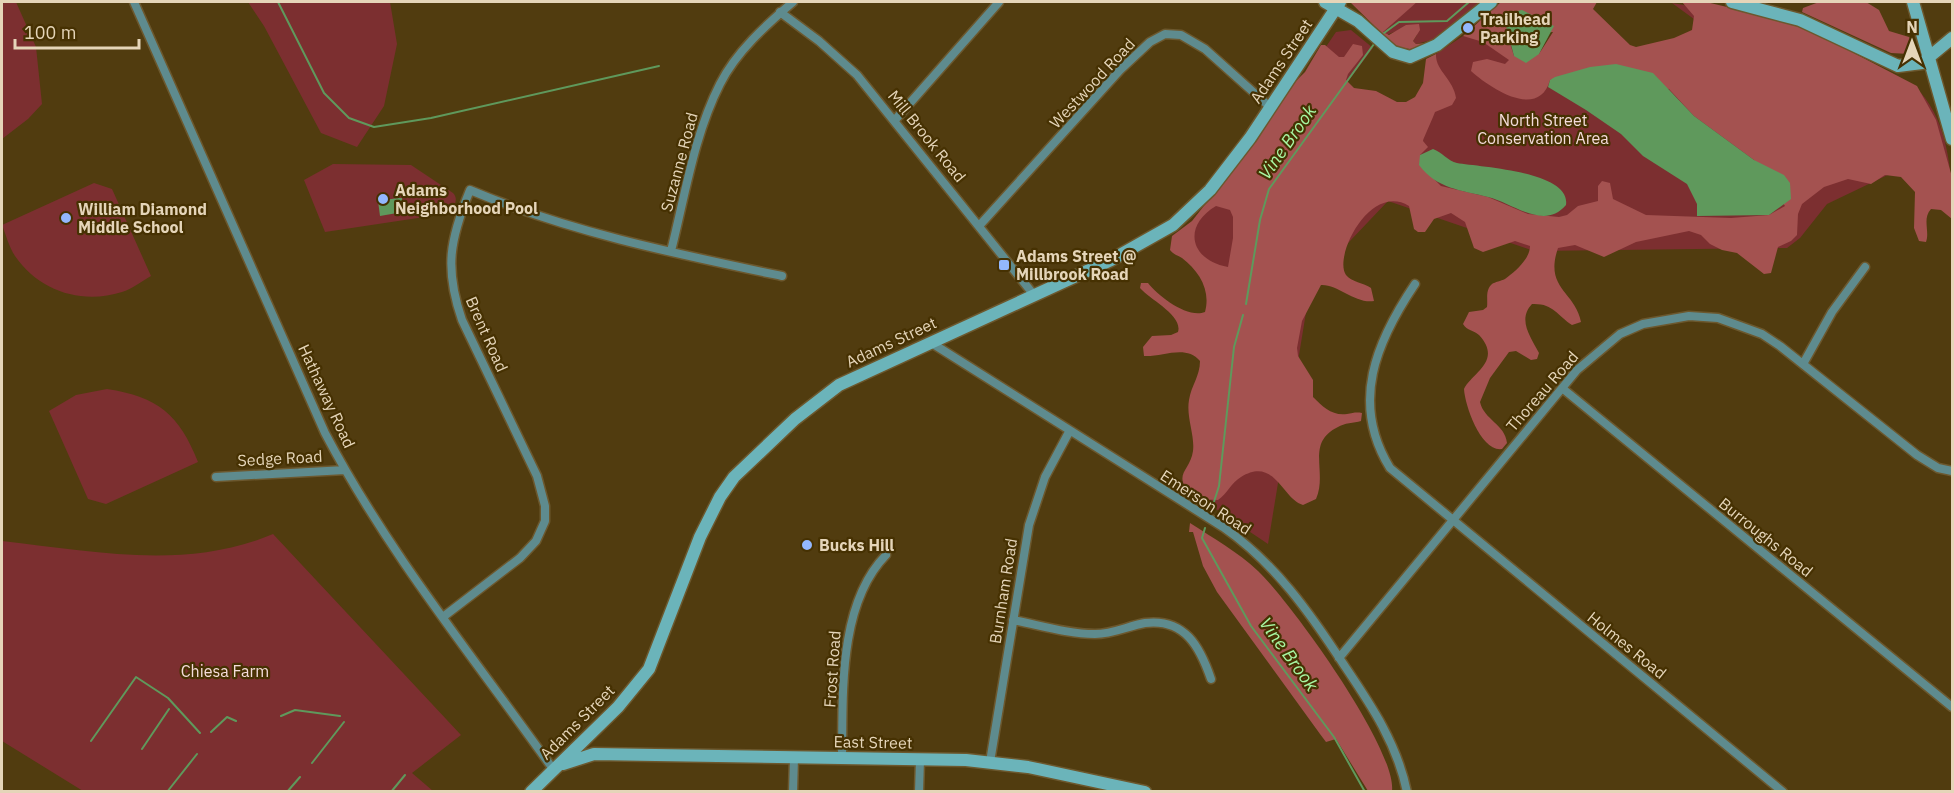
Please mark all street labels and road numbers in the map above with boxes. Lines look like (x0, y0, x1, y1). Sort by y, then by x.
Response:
street label: Adams Street (1245, 15, 1317, 107)
street label: Westwood Road (1045, 34, 1139, 132)
street label: Mill Brook Road (884, 86, 970, 186)
street label: Suzanne Road (656, 110, 702, 214)
street label: Brent Road (462, 293, 512, 375)
street label: Adams Street (843, 312, 939, 372)
street label: Hathaway Road (294, 341, 360, 451)
street label: Thoreau Road (1502, 347, 1582, 435)
street label: Sedge Road (237, 446, 323, 470)
street label: Emerson Road (1157, 465, 1255, 539)
street label: Burroughs Road (1715, 493, 1817, 581)
street label: Burnham Road (985, 537, 1021, 645)
street label: Holmes Road (1584, 607, 1670, 683)
street label: Frost Road (819, 630, 845, 708)
street label: Adams Street (535, 680, 619, 764)
street label: East Street (833, 731, 913, 753)

